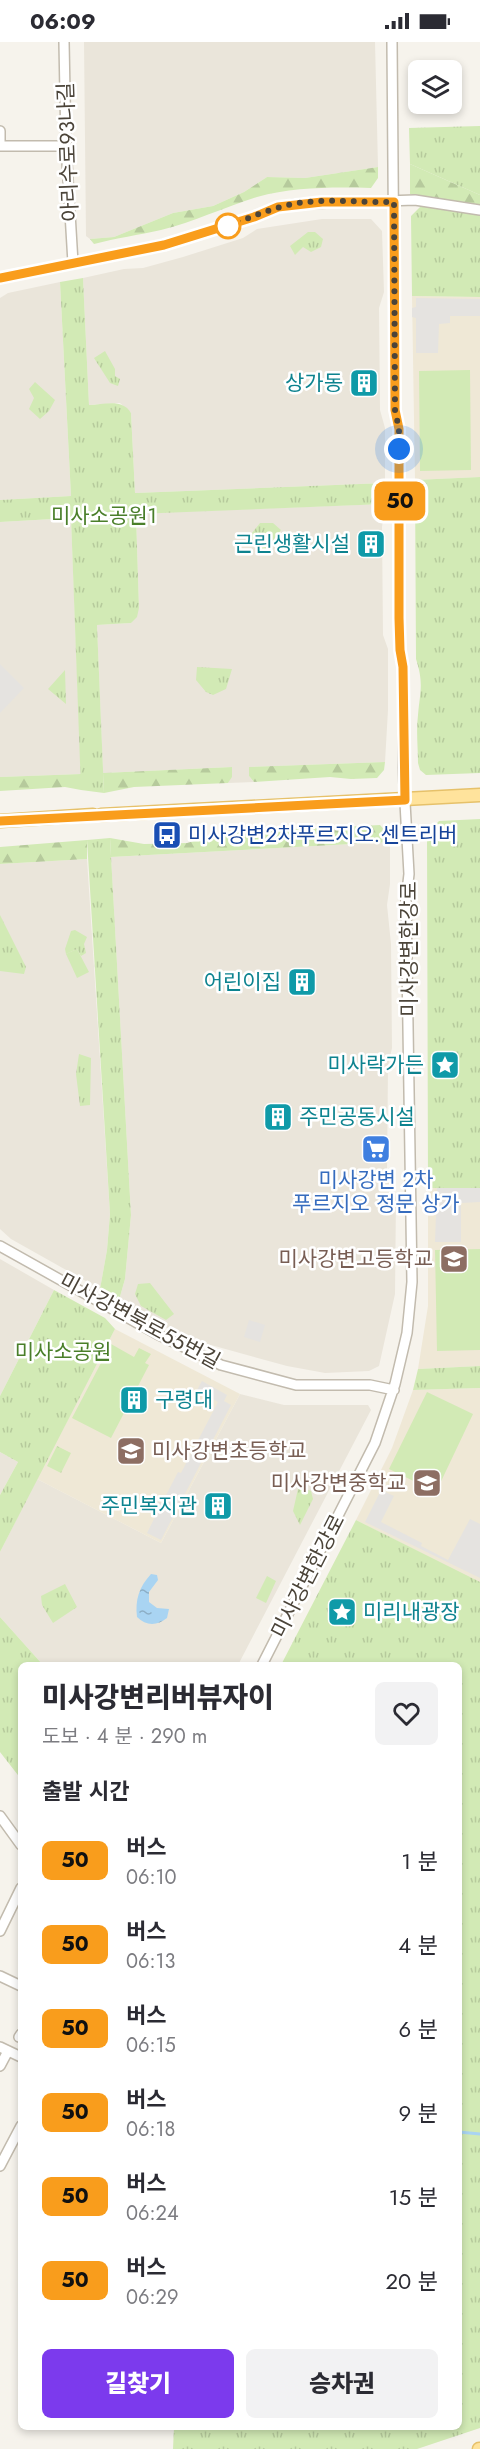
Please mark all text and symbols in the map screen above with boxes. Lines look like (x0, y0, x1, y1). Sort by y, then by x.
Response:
text: 06:09 (30, 5, 96, 37)
map controls (408, 60, 462, 114)
button: layers (408, 60, 462, 114)
street label: 아리수로93나길 (51, 82, 85, 222)
unlabelled marker (215, 213, 241, 239)
building icon: 상가동 (348, 367, 380, 399)
place label: 상가동 (285, 368, 343, 398)
your location (384, 434, 414, 464)
line badge: 50 (373, 482, 427, 520)
text: 50 (386, 486, 414, 516)
park label: 미사소공원1 (51, 501, 157, 531)
building icon: 근린생활시설 (355, 528, 387, 560)
place label: 근린생활시설 (234, 529, 350, 559)
bus stop icon: 미사강변2차푸르지오.센트리버 (151, 819, 183, 851)
place label: 미사강변2차푸르지오.센트리버 (188, 820, 457, 850)
street label: 미사강변한강로 (394, 881, 424, 1017)
building icon: 어린이집 (286, 966, 318, 998)
place label: 어린이집 (204, 967, 281, 997)
place icon: 미사락가든 (429, 1049, 461, 1081)
place label: 미사락가든 (327, 1050, 424, 1080)
building icon: 주민공동시설 (262, 1101, 294, 1133)
place label: 주민공동시설 (299, 1102, 415, 1132)
supermarket icon: 미사강변 2차 푸르지오 정문 상가 (360, 1133, 392, 1165)
place label: 미사강변 2차 푸르지오 정문 상가 (292, 1165, 460, 1219)
school or university icon: 미사강변고등학교 (438, 1243, 470, 1275)
place label: 미사강변고등학교 (278, 1244, 433, 1274)
street label: 미사강변북로55번길 (54, 1266, 226, 1376)
park label: 미사소공원 (15, 1337, 111, 1367)
building icon: 구령대 (118, 1384, 150, 1416)
place label: 구령대 (155, 1385, 213, 1415)
school or university icon: 미사강변초등학교 (115, 1435, 147, 1467)
place label: 미사강변초등학교 (152, 1436, 307, 1466)
school or university icon: 미사강변중학교 (411, 1467, 443, 1499)
place label: 미사강변중학교 (271, 1468, 406, 1498)
building icon: 주민복지관 (202, 1490, 234, 1522)
place label: 주민복지관 (100, 1491, 197, 1521)
street label: 미사강변한강로 (264, 1509, 352, 1643)
place icon: 미리내광장 (326, 1596, 358, 1628)
place label: 미리내광장 (363, 1597, 460, 1627)
text: 미사강변리버뷰자이 (42, 1677, 274, 1718)
button: heart (375, 1682, 438, 1745)
text: 도보 · 4 분 · 290 m (42, 1722, 207, 1751)
text: 출발 시간 (42, 1775, 130, 1807)
text: 버스 (126, 1831, 166, 1863)
text: 50 (61, 1845, 89, 1875)
text: 1 분 (401, 1845, 438, 1877)
text: 06:10 (126, 1863, 177, 1892)
text: 버스 (126, 1915, 166, 1947)
text: 50 (61, 1929, 89, 1959)
text: 4 분 (398, 1929, 438, 1961)
text: 06:13 (126, 1947, 175, 1976)
text: 버스 (126, 1999, 166, 2031)
text: 50 (61, 2013, 89, 2043)
text: 6 분 (398, 2013, 438, 2045)
text: 06:15 (126, 2031, 176, 2060)
text: 버스 (126, 2083, 166, 2115)
text: 50 (61, 2097, 89, 2127)
text: 9 분 (398, 2097, 438, 2129)
text: 06:18 (126, 2115, 175, 2144)
text: 버스 (126, 2167, 166, 2199)
text: 50 (61, 2181, 89, 2211)
text: 15 분 (389, 2181, 438, 2213)
text: 06:24 (126, 2199, 179, 2228)
text: 버스 (126, 2251, 166, 2283)
text: 50 (61, 2265, 89, 2295)
text: 20 분 (385, 2265, 438, 2297)
text: 06:29 (126, 2283, 178, 2312)
button: 길찾기 (42, 2349, 234, 2418)
button: 승차권 (246, 2349, 438, 2418)

